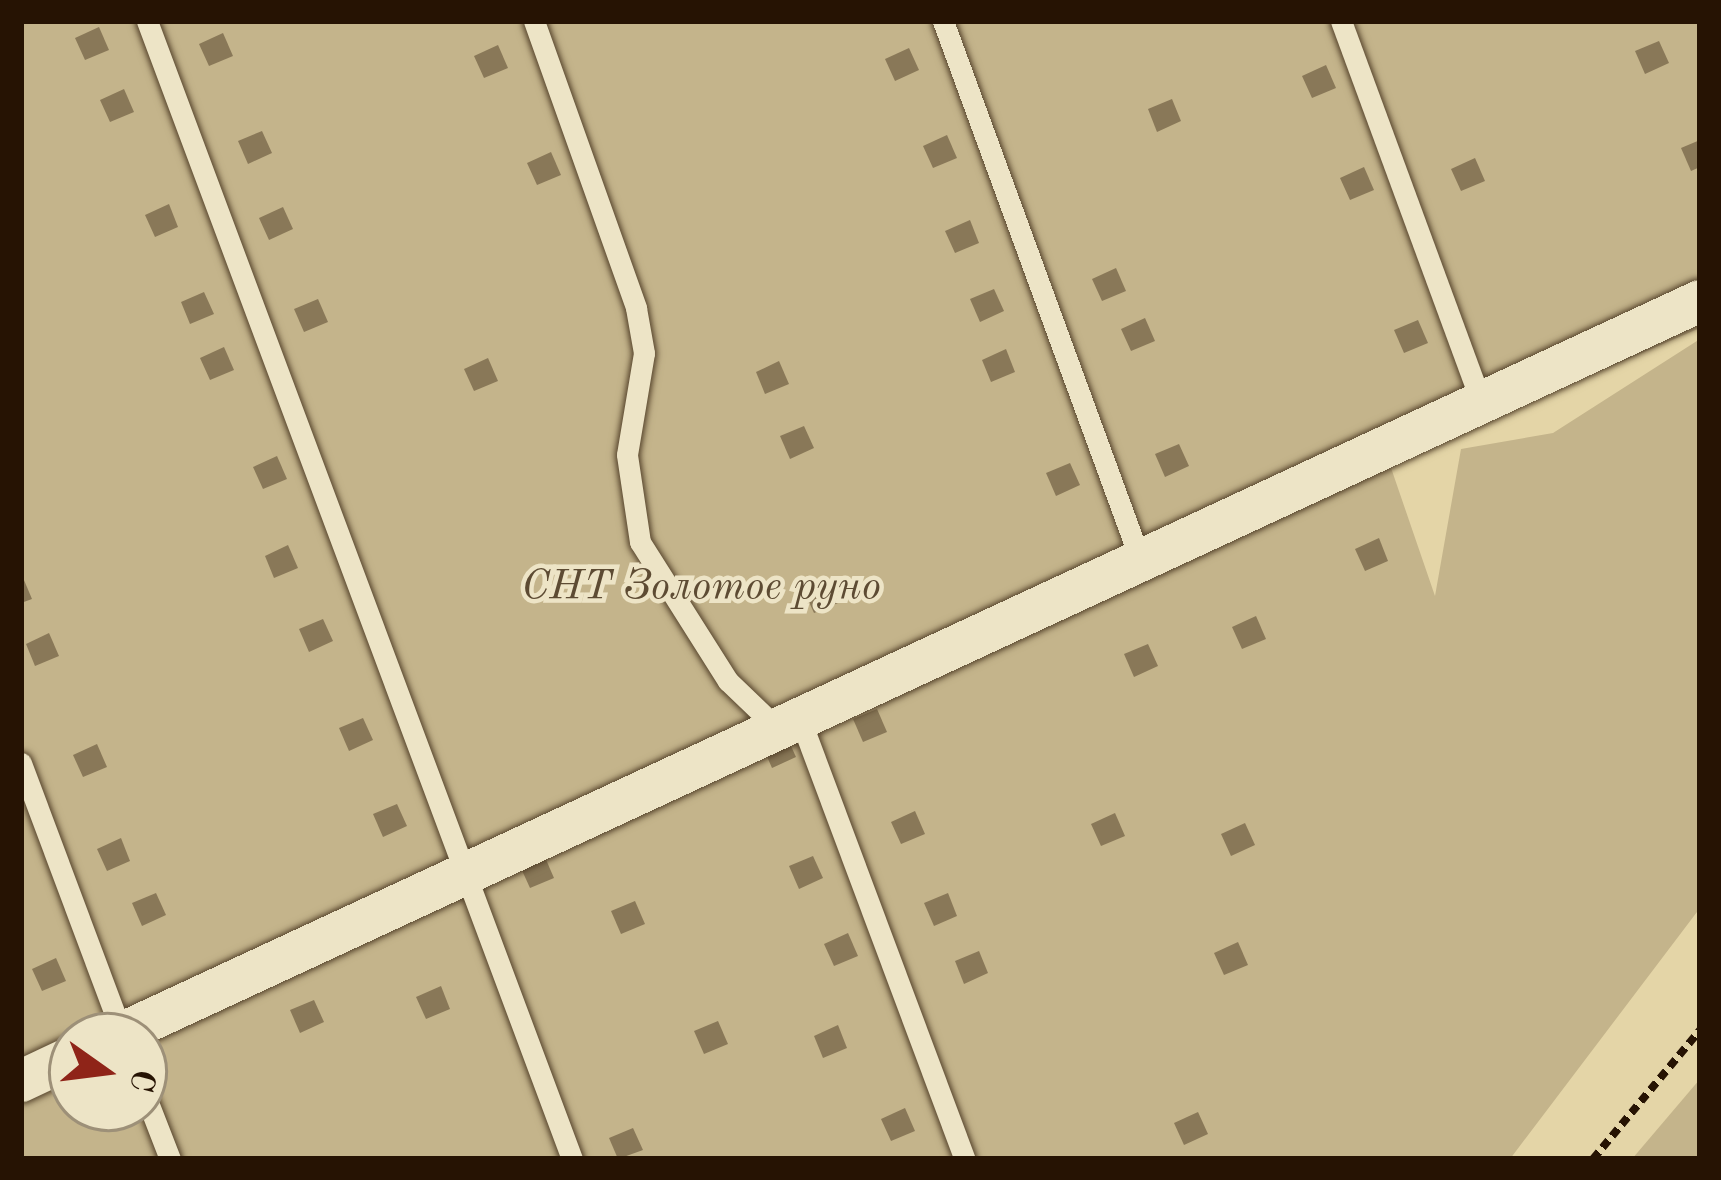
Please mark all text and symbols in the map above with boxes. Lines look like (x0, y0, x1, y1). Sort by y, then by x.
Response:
park label: СНТ Золотое руно (521, 563, 881, 613)
north arrow (48, 1012, 168, 1132)
text: С (122, 1066, 159, 1095)

